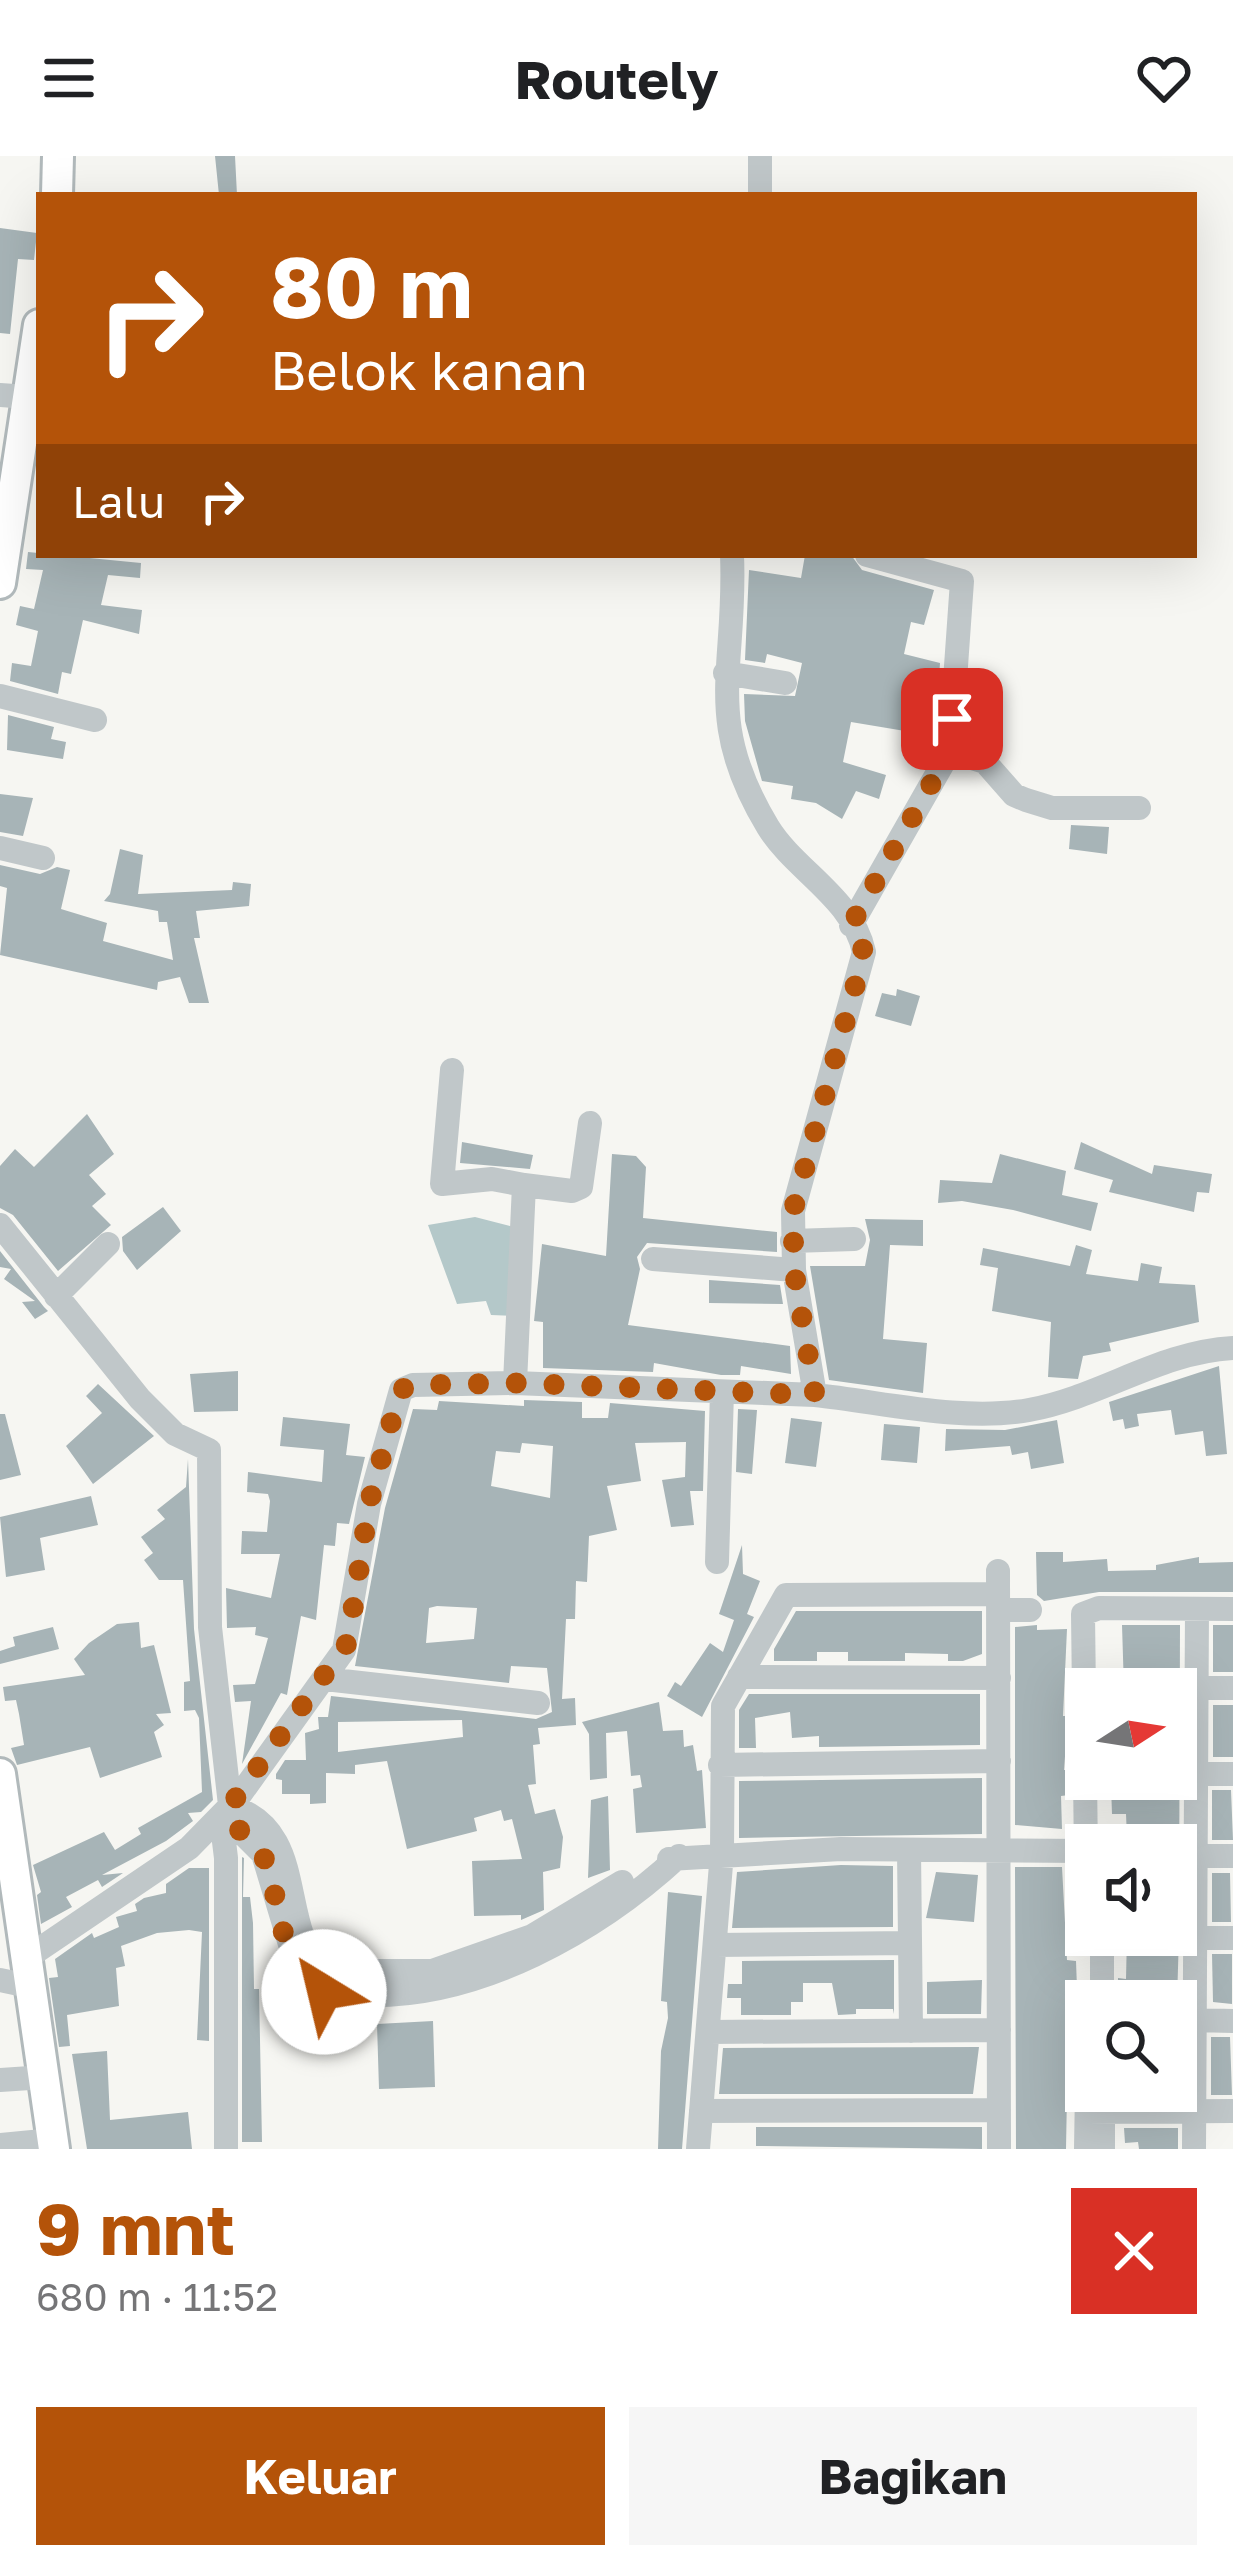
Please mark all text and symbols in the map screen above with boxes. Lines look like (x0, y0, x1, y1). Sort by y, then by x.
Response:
icon: menu (36, 45, 102, 111)
icon: heart (1131, 45, 1197, 111)
text: Routely (514, 46, 719, 111)
text: 80 m (270, 236, 473, 336)
icon: right (72, 240, 228, 396)
text: Belok kanan (270, 337, 588, 402)
icon: right (189, 468, 255, 534)
text: Lalu (72, 474, 165, 528)
pin (901, 668, 1003, 770)
icon: arrive (919, 686, 985, 752)
north arrow (1065, 1668, 1197, 1800)
map controls (1065, 1668, 1197, 2112)
button: sound (1065, 1824, 1197, 1956)
position arrow (261, 1929, 387, 2055)
button: search (1065, 1980, 1197, 2112)
text: 9 mnt (36, 2184, 235, 2271)
button: close (1071, 2188, 1197, 2314)
text: 680 m · 11:52 (36, 2273, 278, 2320)
button: Keluar (36, 2407, 605, 2545)
button: Bagikan (629, 2407, 1197, 2545)

